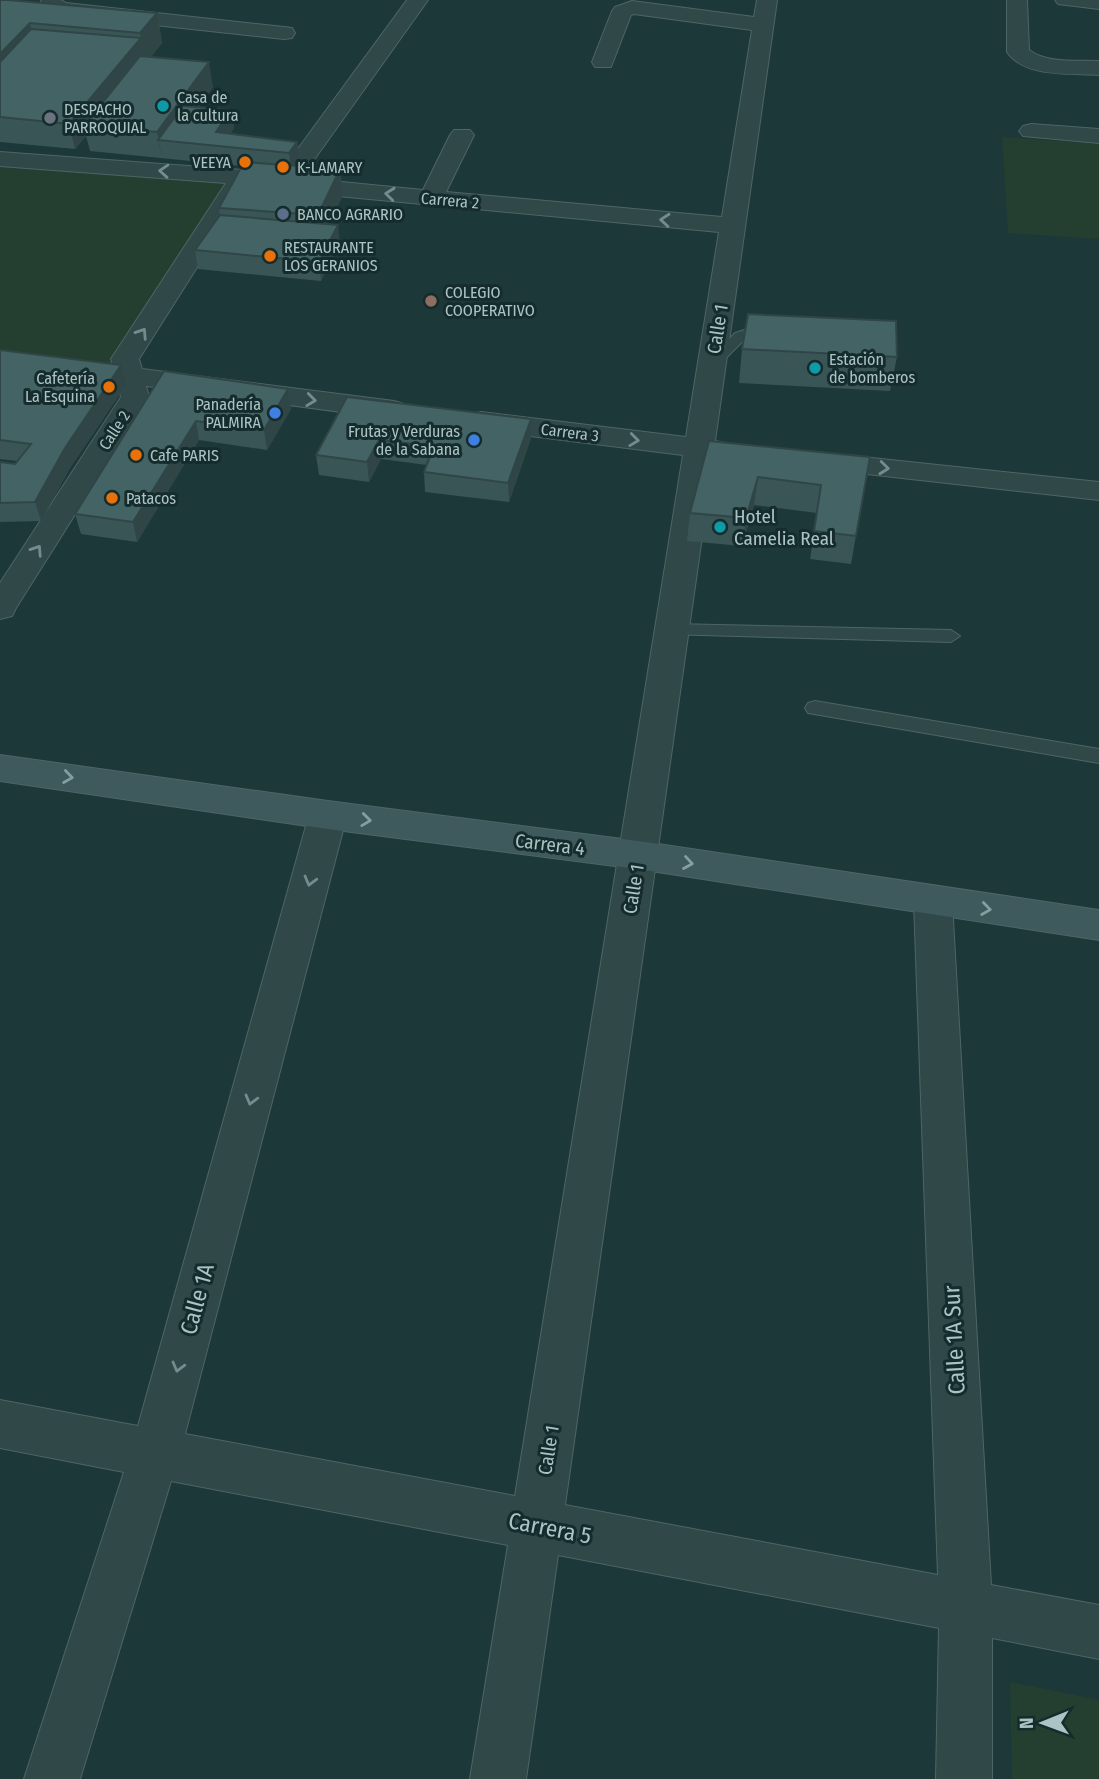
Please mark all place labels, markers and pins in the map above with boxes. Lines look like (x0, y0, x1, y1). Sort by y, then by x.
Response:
place label: Casa de la cultura (177, 88, 239, 125)
marker: Casa de la cultura (155, 98, 171, 114)
place label: DESPACHO PARROQUIAL (64, 100, 146, 137)
marker: DESPACHO PARROQUIAL (42, 110, 58, 126)
place label: VEEYA (192, 153, 232, 172)
marker: VEEYA (237, 154, 253, 170)
place label: K-LAMARY (297, 158, 362, 177)
marker: K-LAMARY (275, 159, 291, 175)
place label: BANCO AGRARIO (297, 205, 403, 224)
marker: BANCO AGRARIO (275, 206, 291, 222)
place label: RESTAURANTE LOS GERANIOS (284, 238, 378, 275)
marker: RESTAURANTE LOS GERANIOS (262, 248, 278, 264)
place label: COLEGIO COOPERATIVO (445, 283, 535, 320)
marker: COLEGIO COOPERATIVO (423, 293, 439, 309)
place label: Estación de bomberos (829, 350, 915, 387)
marker: Estación de bomberos (807, 360, 823, 376)
place label: Cafetería La Esquina (25, 369, 95, 406)
marker: Cafetería La Esquina (101, 379, 117, 395)
place label: Panadería PALMIRA (195, 395, 262, 432)
marker: Panadería PALMIRA (267, 405, 283, 421)
place label: Frutas y Verduras de la Sabana (348, 422, 460, 459)
marker: Frutas y Verduras de la Sabana (466, 432, 482, 448)
place label: Cafe PARIS (150, 446, 219, 465)
marker: Cafe PARIS (128, 447, 144, 463)
place label: Patacos (126, 489, 176, 508)
marker: Patacos (104, 490, 120, 506)
place label: Hotel Camelia Real (734, 505, 834, 550)
marker: Hotel Camelia Real (712, 519, 728, 535)

